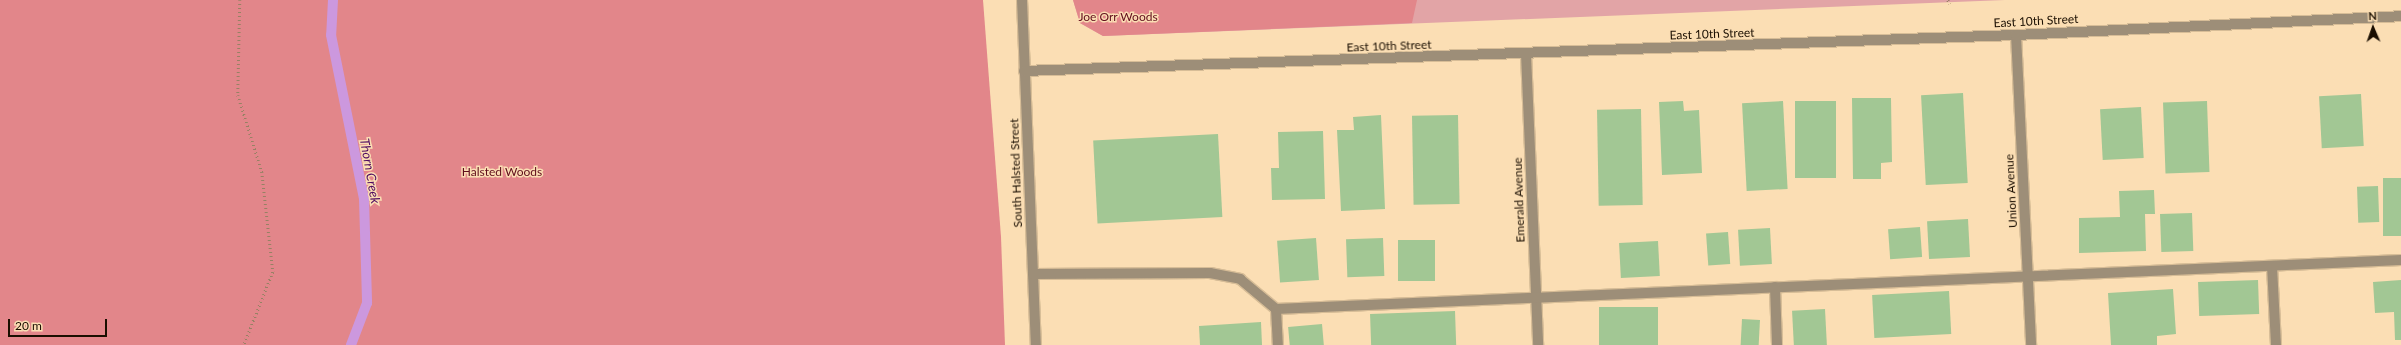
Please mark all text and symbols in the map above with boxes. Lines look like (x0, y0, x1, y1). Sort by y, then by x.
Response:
north arrow (2353, 8, 2393, 48)
text: N (2368, 9, 2377, 22)
park label: Joe Orr Woods (1078, 10, 1158, 24)
street label: East 10th Street (1993, 12, 2079, 30)
street label: East 10th Street (1669, 25, 1755, 43)
street label: East 10th Street (1346, 37, 1432, 55)
street label: South Halsted Street (1007, 118, 1025, 228)
water label: Thorn Creek (357, 137, 383, 205)
street label: Union Avenue (2002, 153, 2020, 229)
street label: Emerald Avenue (1510, 157, 1528, 243)
park label: Halsted Woods (462, 165, 542, 179)
scale bar (10, 311, 109, 337)
text: 20 m (15, 318, 42, 333)

